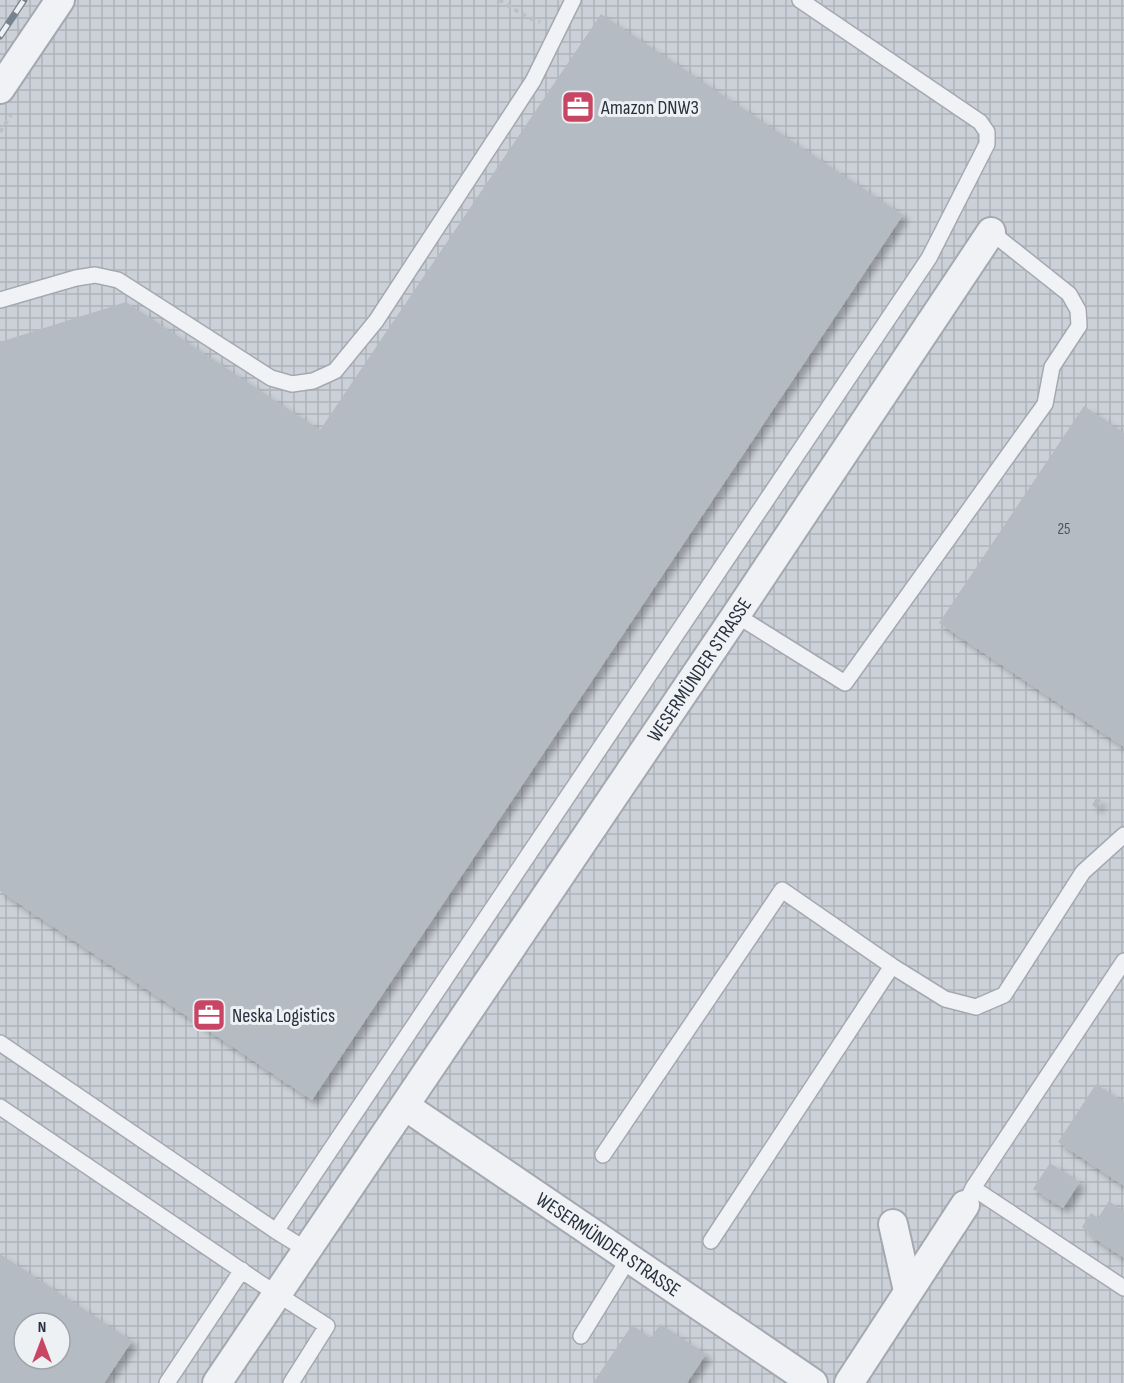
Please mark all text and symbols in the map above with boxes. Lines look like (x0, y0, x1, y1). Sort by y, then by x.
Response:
office icon: Amazon DNW3 (560, 89, 596, 125)
place label: Amazon DNW3 (600, 96, 699, 120)
house number: 25 (1057, 520, 1071, 539)
street label: WESERMÜNDER STRASSE (643, 593, 757, 747)
office icon: Neska Logistics (191, 997, 227, 1033)
place label: Neska Logistics (232, 1004, 335, 1028)
street label: WESERMÜNDER STRASSE (531, 1188, 685, 1302)
north arrow (12, 1311, 72, 1371)
text: N (38, 1318, 46, 1337)

